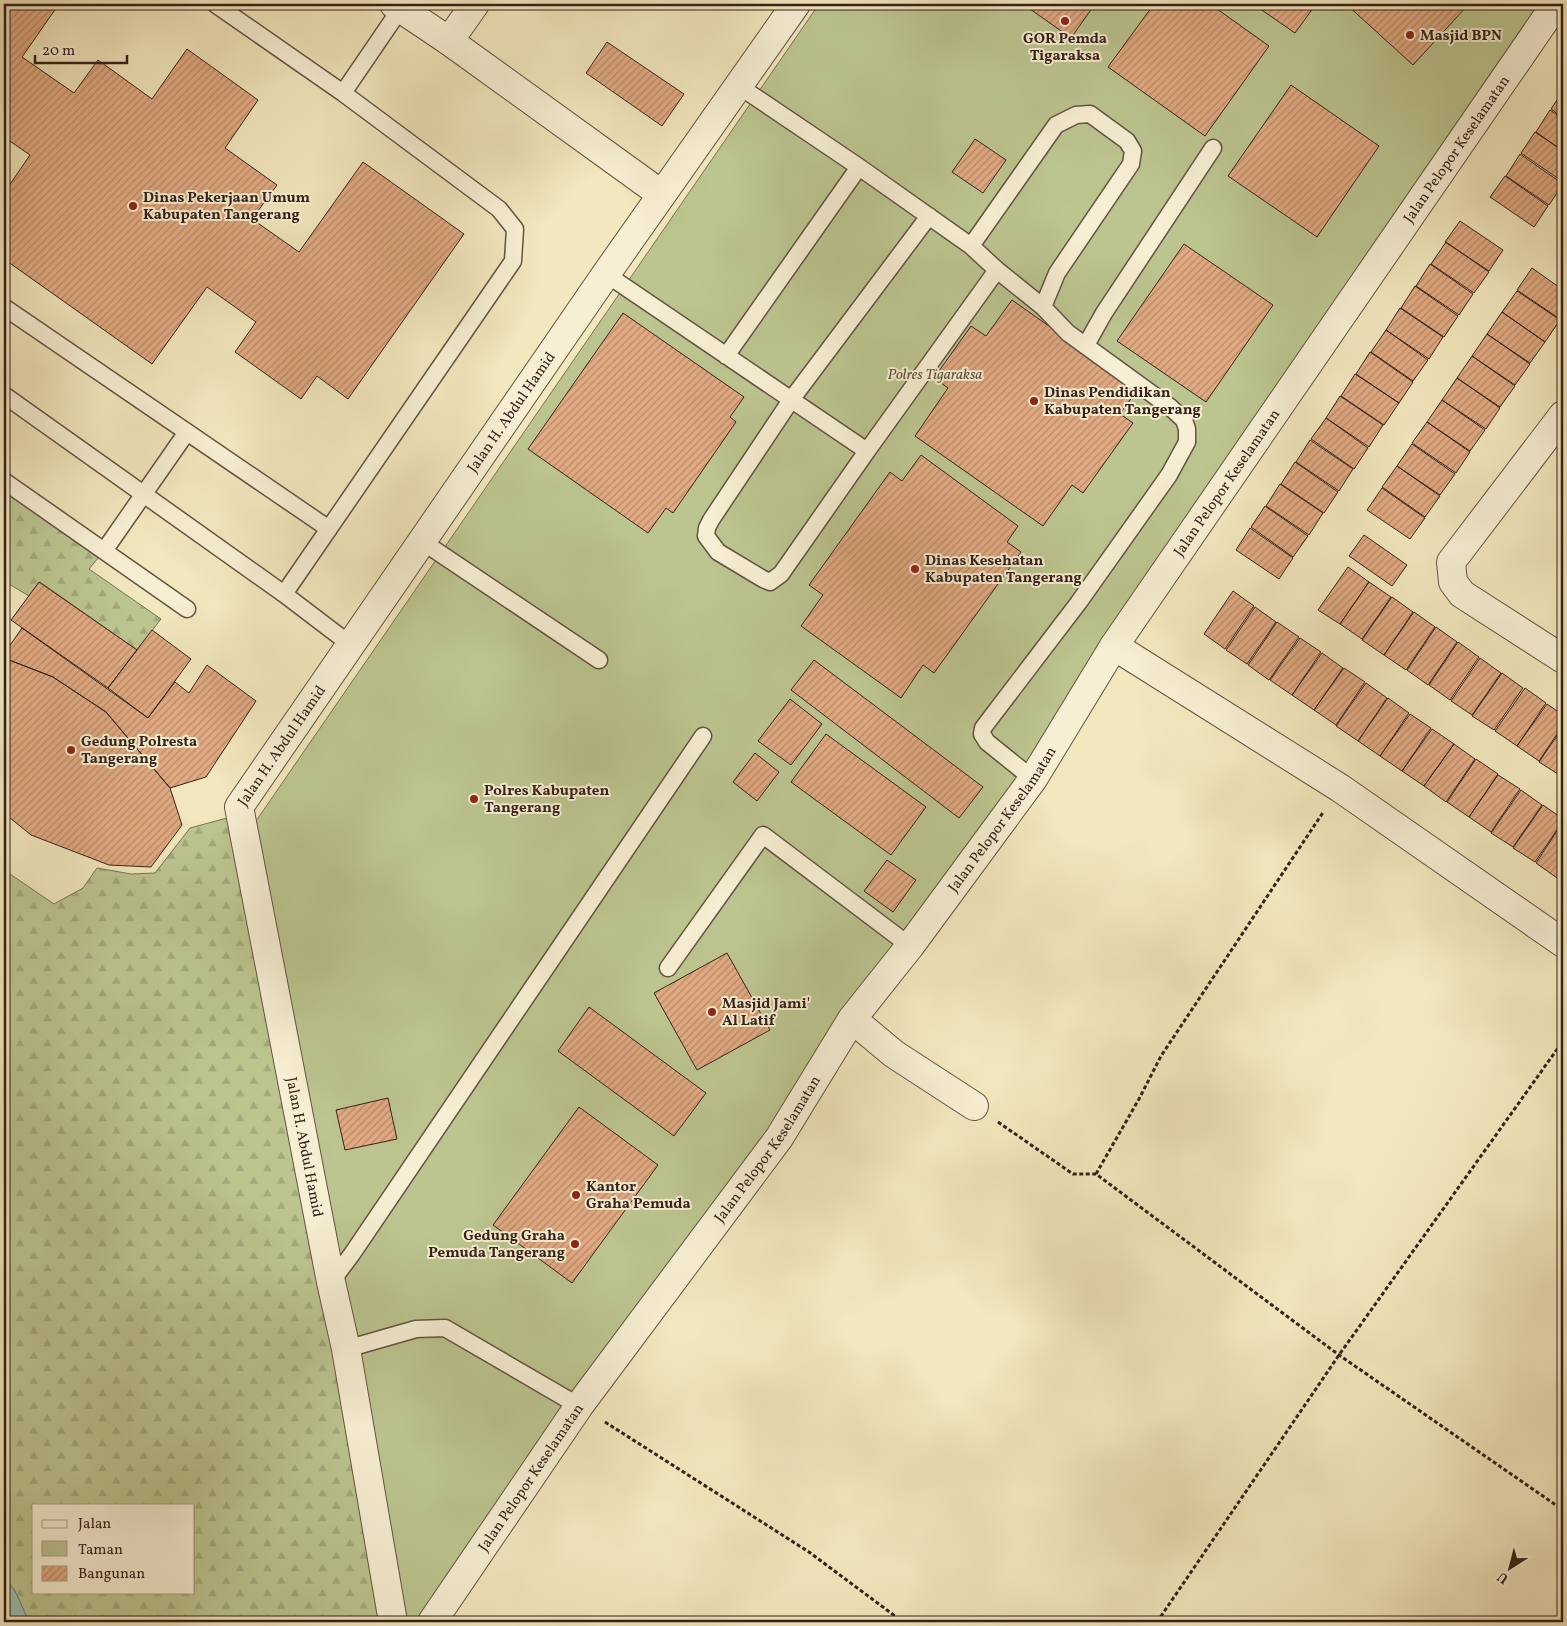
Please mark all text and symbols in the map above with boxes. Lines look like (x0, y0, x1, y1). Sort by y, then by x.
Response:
marker: GOR Pemda Tigaraksa (1059, 15, 1071, 27)
place label: Masjid BPN (1420, 26, 1502, 47)
place label: GOR Pemda Tigaraksa (1023, 29, 1107, 67)
marker: Masjid BPN (1404, 29, 1416, 41)
scale bar (35, 32, 128, 64)
text: 20 m (42, 41, 75, 62)
street label: Jalan Pelopor Keselamatan (1399, 72, 1516, 228)
place label: Dinas Pekerjaan Umum Kabupaten Tangerang (143, 188, 311, 226)
marker: Dinas Pekerjaan Umum Kabupaten Tangerang (127, 200, 139, 212)
street label: Jalan H. Abdul Hamid (463, 348, 561, 478)
park label: Polres Tigaraksa (888, 365, 982, 386)
place label: Dinas Pendidikan Kabupaten Tangerang (1044, 383, 1201, 421)
marker: Dinas Pendidikan Kabupaten Tangerang (1028, 395, 1040, 407)
street label: Jalan Pelopor Keselamatan (1169, 406, 1286, 561)
place label: Dinas Kesehatan Kabupaten Tangerang (925, 551, 1082, 589)
marker: Dinas Kesehatan Kabupaten Tangerang (909, 563, 921, 575)
street label: Jalan H. Abdul Hamid (233, 682, 332, 811)
place label: Gedung Polresta Tangerang (81, 732, 197, 770)
street label: Jalan Pelopor Keselamatan (944, 743, 1062, 897)
marker: Gedung Polresta Tangerang (65, 744, 77, 756)
place label: Polres Kabupaten Tangerang (484, 781, 610, 819)
marker: Polres Kabupaten Tangerang (468, 793, 480, 805)
place label: Masjid Jami' Al Latif (722, 994, 810, 1032)
marker: Masjid Jami' Al Latif (706, 1006, 718, 1018)
street label: Jalan Pelopor Keselamatan (710, 1072, 827, 1228)
street label: Jalan H. Abdul Hamid (280, 1075, 327, 1219)
place label: Kantor Graha Pemuda (586, 1177, 691, 1215)
marker: Kantor Graha Pemuda (570, 1189, 582, 1201)
place label: Gedung Graha Pemuda Tangerang (428, 1226, 565, 1264)
marker: Gedung Graha Pemuda Tangerang (569, 1238, 581, 1250)
street label: Jalan Pelopor Keselamatan (474, 1400, 590, 1556)
legend (32, 1504, 195, 1594)
text: Jalan (78, 1514, 111, 1535)
text: Taman (78, 1540, 123, 1561)
north arrow (1484, 1544, 1534, 1594)
text: Bangunan (78, 1564, 145, 1585)
text: U (1493, 1567, 1513, 1588)

